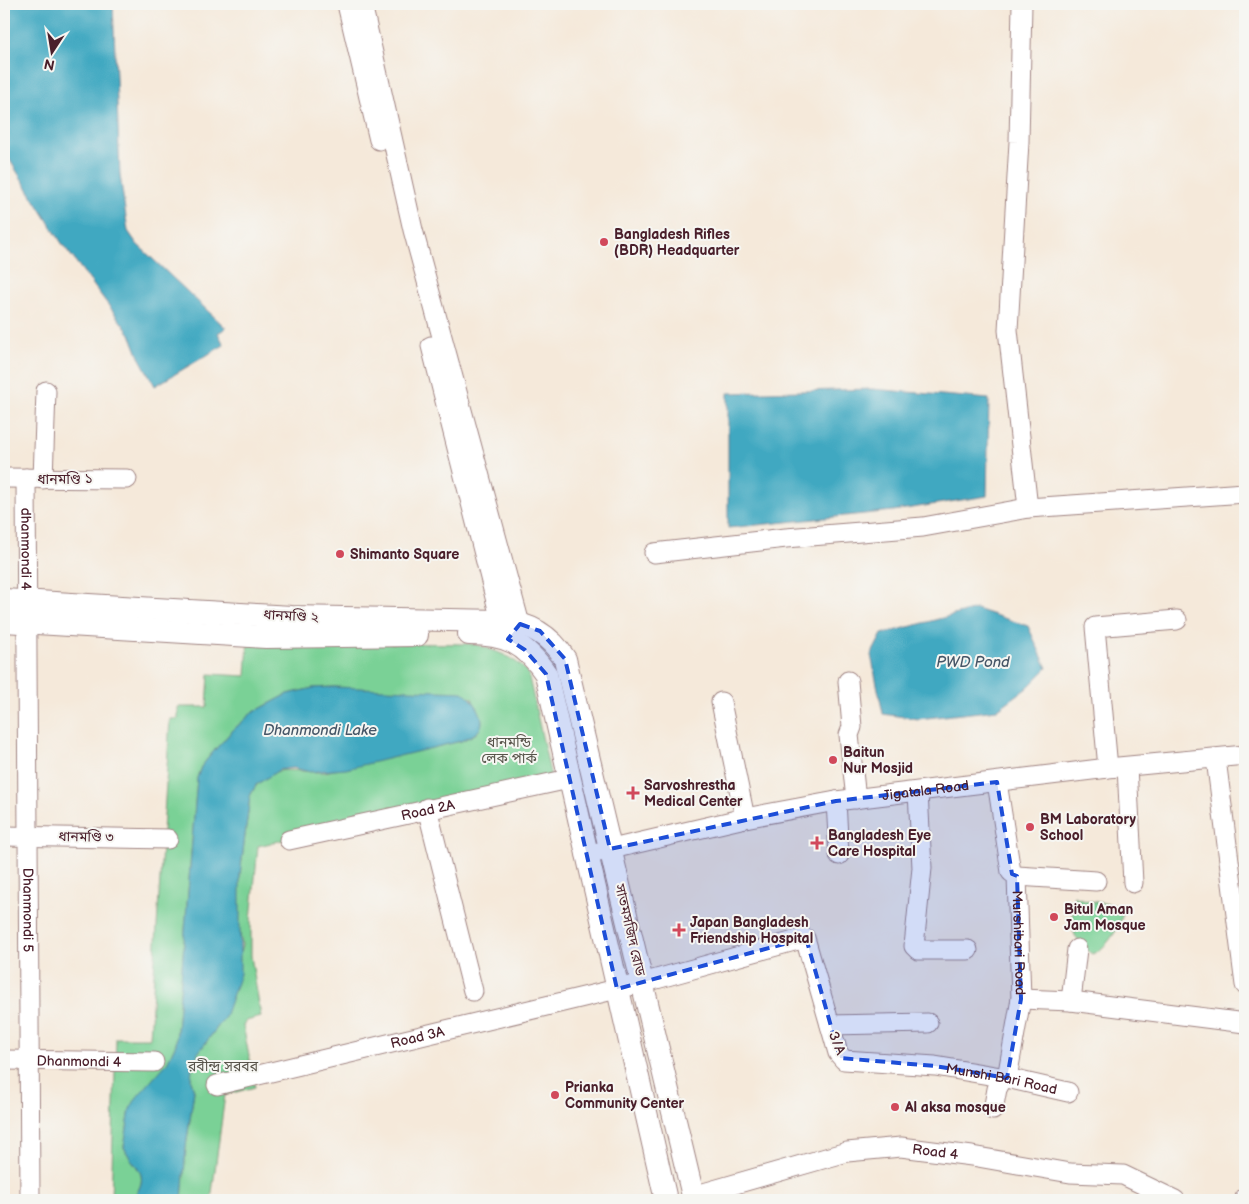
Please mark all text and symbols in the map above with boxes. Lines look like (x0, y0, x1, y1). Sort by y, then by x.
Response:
north arrow (28, 28, 78, 78)
text: N (42, 55, 56, 74)
place label: Bangladesh Rifles (BDR) Headquarter (614, 226, 740, 259)
marker: Bangladesh Rifles (BDR) Headquarter (598, 236, 610, 248)
street label: ধানমণ্ডি ১ (37, 471, 93, 488)
street label: dhanmondi 4 (18, 508, 35, 591)
place label: Shimanto Square (350, 546, 459, 563)
marker: Shimanto Square (334, 548, 346, 560)
street label: ধানমণ্ডি ২ (263, 606, 320, 626)
water label: PWD Pond (936, 653, 1010, 672)
water label: Dhanmondi Lake (263, 721, 377, 740)
park label: ধানমন্ডি লেক পার্ক (481, 734, 537, 767)
place label: Baitun Nur Mosjid (843, 744, 913, 777)
marker: Baitun Nur Mosjid (827, 754, 839, 766)
street label: Jigatala Road (881, 776, 970, 804)
place label: Sarvoshrestha Medical Center (644, 777, 743, 810)
marker: Sarvoshrestha Medical Center (626, 786, 640, 800)
street label: Road 2A (399, 796, 457, 824)
place label: BM Laboratory School (1040, 811, 1136, 844)
marker: BM Laboratory School (1024, 821, 1036, 833)
place label: Bangladesh Eye Care Hospital (828, 827, 931, 860)
street label: ধানমণ্ডি ৩ (58, 828, 114, 846)
marker: Bangladesh Eye Care Hospital (810, 836, 824, 850)
street label: Dhanmondi 5 (20, 868, 37, 952)
street label: সাতমসজিদ রোড (611, 881, 649, 979)
street label: Murshibari Road (1009, 890, 1029, 995)
place label: Bitul Aman Jam Mosque (1064, 901, 1146, 934)
marker: Bitul Aman Jam Mosque (1048, 911, 1060, 923)
place label: Japan Bangladesh Friendship Hospital (690, 914, 813, 947)
marker: Japan Bangladesh Friendship Hospital (672, 923, 686, 937)
street label: Road 3A (389, 1022, 446, 1052)
street label: 3/A (825, 1029, 849, 1057)
street label: Dhanmondi 4 (36, 1052, 122, 1070)
park label: রবীন্দ্র সরবর (187, 1058, 259, 1075)
street label: Munshi Bari Road (945, 1059, 1059, 1098)
place label: Prianka Community Center (565, 1079, 685, 1112)
marker: Prianka Community Center (549, 1089, 561, 1101)
place label: Al aksa mosque (904, 1099, 1006, 1116)
marker: Al aksa mosque (889, 1101, 901, 1113)
street label: Road 4 (911, 1140, 960, 1163)

